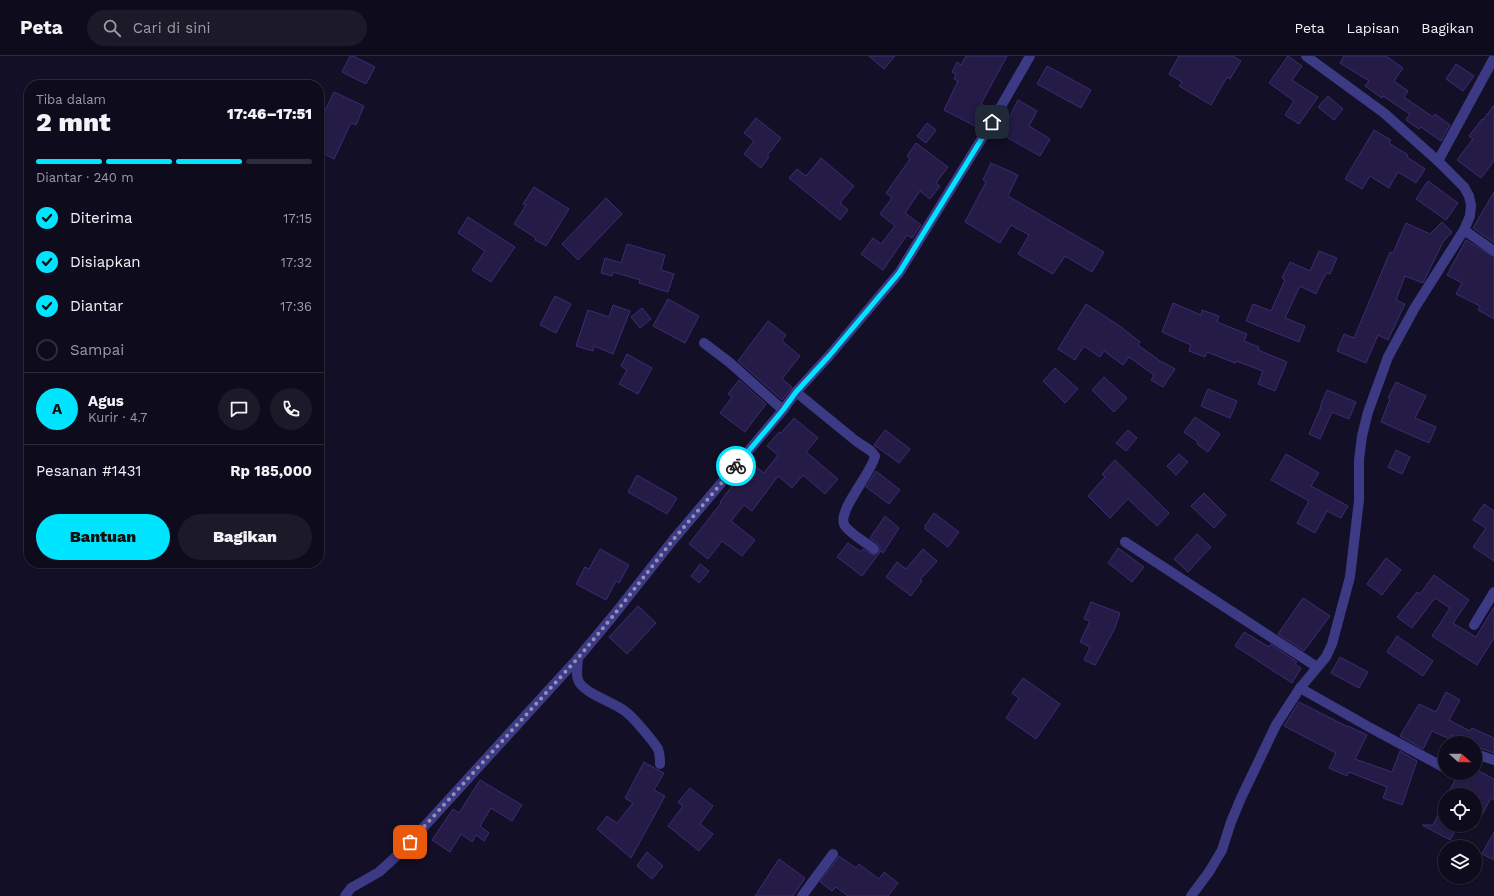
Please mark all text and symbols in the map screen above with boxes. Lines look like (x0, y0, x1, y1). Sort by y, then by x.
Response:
search box (87, 10, 367, 46)
text: Peta (20, 16, 63, 39)
icon: search (101, 17, 123, 39)
text: Cari di sini (133, 19, 210, 37)
text: Peta (1295, 20, 1325, 36)
text: Lapisan (1347, 20, 1399, 36)
text: Bagikan (1421, 20, 1474, 36)
text: Tiba dalam (36, 92, 106, 107)
text: 17:46–17:51 (227, 105, 312, 123)
pin (975, 105, 1009, 139)
text: 2 mnt (36, 107, 111, 137)
icon: home (981, 111, 1003, 133)
text: Diantar · 240 m (36, 170, 134, 185)
icon: check (36, 207, 58, 229)
text: Diterima (70, 209, 133, 227)
text: 17:15 (283, 211, 312, 226)
icon: check (36, 251, 58, 273)
text: Disiapkan (70, 253, 141, 271)
text: 17:32 (281, 255, 312, 270)
icon: check (36, 295, 58, 317)
text: Diantar (70, 297, 123, 315)
text: 17:36 (280, 299, 312, 314)
text: Sampai (70, 341, 124, 359)
button: chat (218, 388, 260, 430)
button: phone (270, 388, 312, 430)
text: Agus (88, 392, 124, 410)
text: A (52, 400, 62, 418)
text: Kurir · 4.7 (88, 410, 147, 425)
courier (716, 446, 756, 486)
icon: bike (725, 455, 747, 477)
text: Pesanan #1431 (36, 462, 141, 480)
text: Rp 185,000 (230, 462, 312, 480)
button: Bantuan (36, 514, 170, 560)
button: Bagikan (178, 514, 312, 560)
north arrow (1438, 736, 1482, 780)
map controls (1438, 736, 1482, 884)
button: locate (1438, 788, 1482, 832)
pin (393, 825, 427, 859)
icon: bag (399, 831, 421, 853)
button: layers (1438, 840, 1482, 884)

